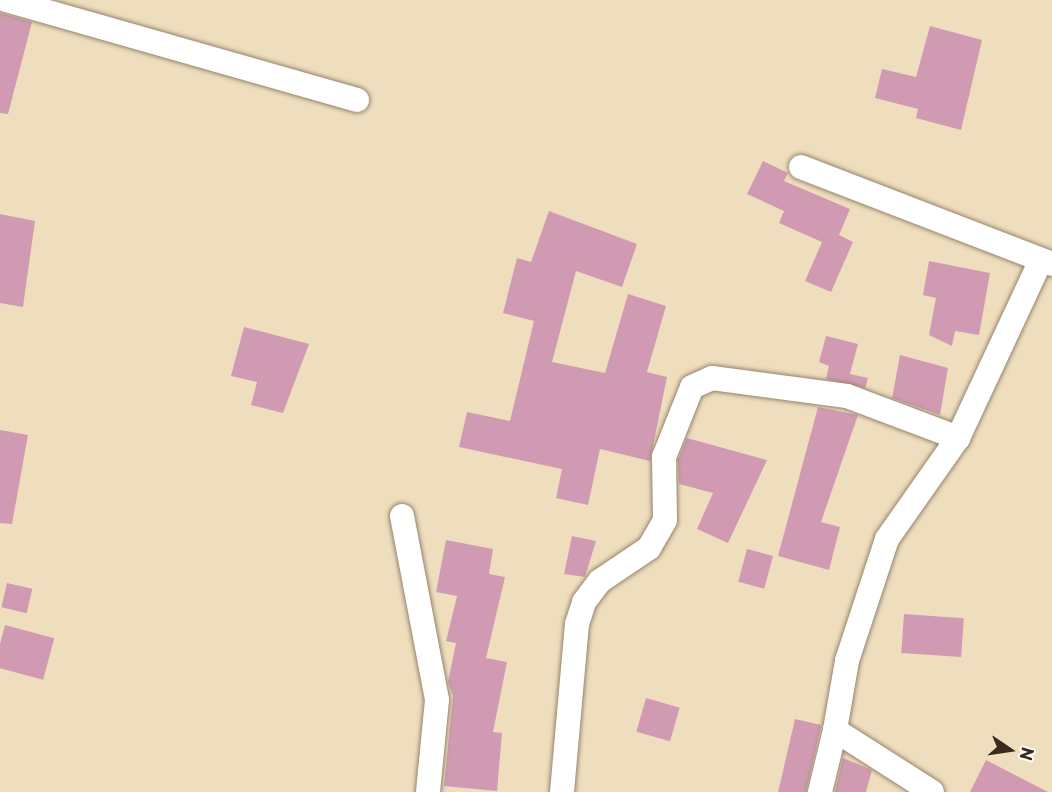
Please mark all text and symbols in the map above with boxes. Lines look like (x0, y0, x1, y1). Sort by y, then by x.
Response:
north arrow (980, 720, 1040, 780)
text: N (1014, 745, 1041, 763)

